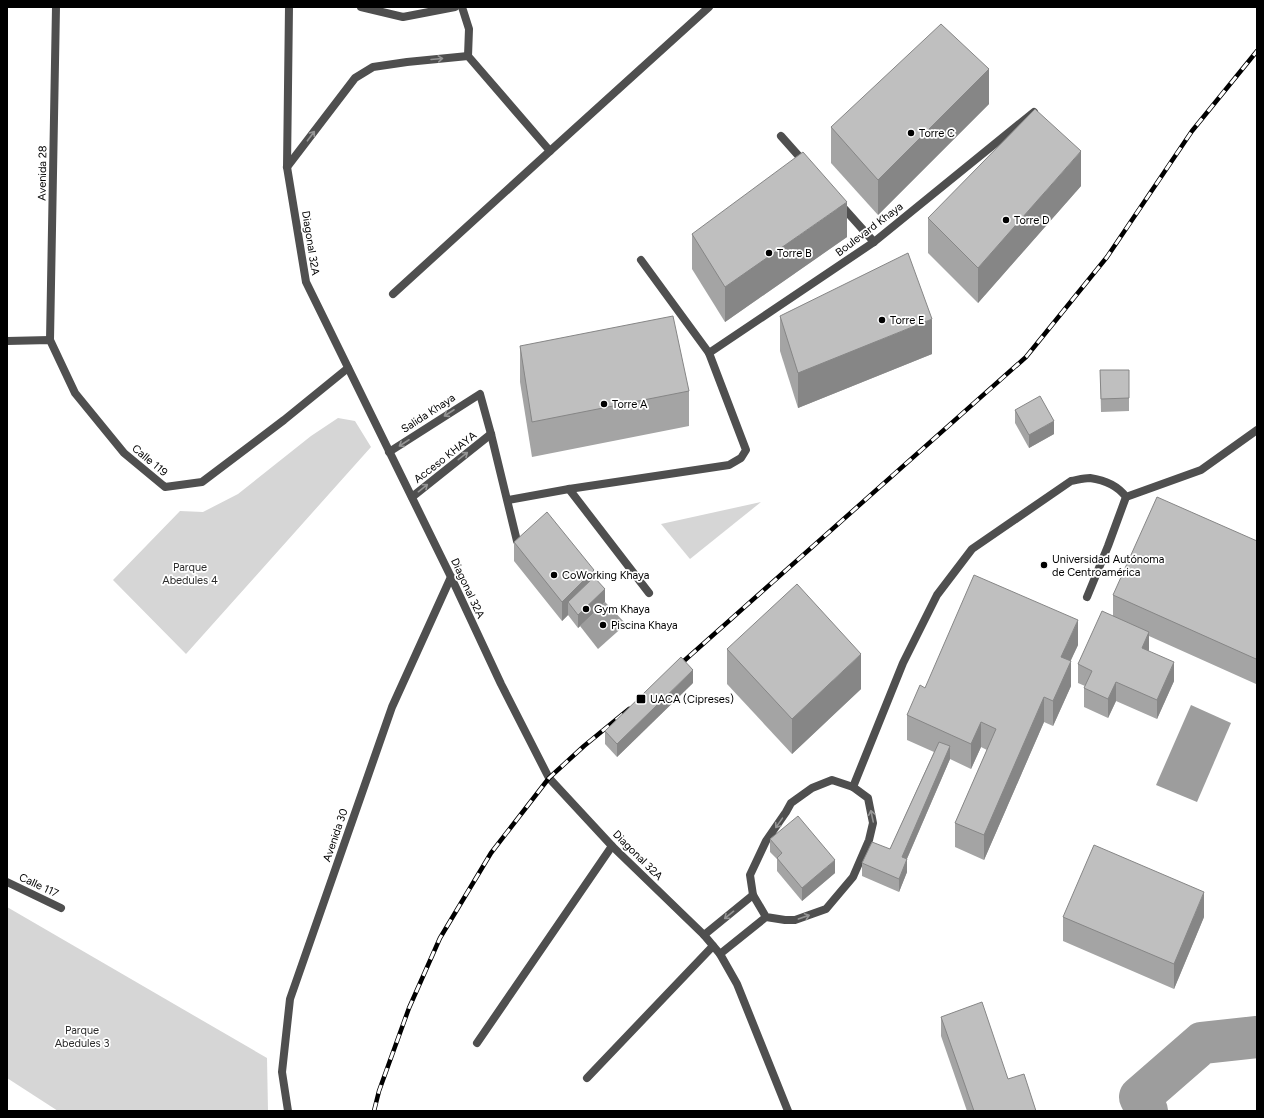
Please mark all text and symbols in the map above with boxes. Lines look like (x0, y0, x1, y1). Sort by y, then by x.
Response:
one-way arrow (430, 55, 443, 63)
place label: Torre C (919, 127, 955, 140)
marker: Torre C (906, 128, 916, 138)
one-way arrow (307, 131, 315, 142)
street label: Avenida 28 (36, 145, 49, 201)
street label: Boulevard Khaya (833, 200, 906, 259)
street label: Diagonal 32A (299, 210, 322, 277)
place label: Torre D (1014, 214, 1050, 227)
marker: Torre D (1001, 215, 1011, 225)
place label: Torre B (777, 247, 812, 260)
marker: Torre B (764, 248, 774, 258)
place label: Torre E (890, 314, 924, 327)
marker: Torre E (877, 315, 887, 325)
street label: Salida Khaya (399, 391, 458, 436)
place label: Torre A (612, 398, 648, 411)
marker: Torre A (599, 399, 609, 409)
one-way arrow (443, 410, 455, 418)
street label: Acceso KHAYA (411, 429, 480, 486)
one-way arrow (398, 438, 409, 447)
street label: Calle 119 (129, 442, 170, 479)
one-way arrow (457, 452, 468, 461)
one-way arrow (418, 483, 429, 492)
place label: Universidad Autónoma de Centroamérica (1052, 553, 1164, 579)
street label: Diagonal 32A (448, 556, 487, 621)
marker: Universidad Autónoma de Centroamérica (1039, 560, 1049, 570)
park label: Parque Abedules 4 (162, 561, 218, 587)
place label: CoWorking Khaya (562, 569, 649, 582)
marker: CoWorking Khaya (549, 570, 559, 580)
place label: Gym Khaya (594, 603, 650, 616)
marker: Gym Khaya (581, 604, 591, 614)
place label: Piscina Khaya (611, 619, 678, 632)
marker: Piscina Khaya (598, 620, 608, 630)
marker: UACA (Cipreses) (635, 693, 647, 705)
place label: UACA (Cipreses) (650, 693, 734, 706)
street label: Avenida 30 (320, 807, 351, 863)
one-way arrow (867, 810, 875, 823)
one-way arrow (775, 817, 783, 828)
street label: Diagonal 32A (610, 828, 666, 883)
street label: Calle 117 (17, 871, 61, 900)
one-way arrow (723, 911, 734, 920)
one-way arrow (798, 912, 810, 920)
park label: Parque Abedules 3 (55, 1024, 109, 1050)

